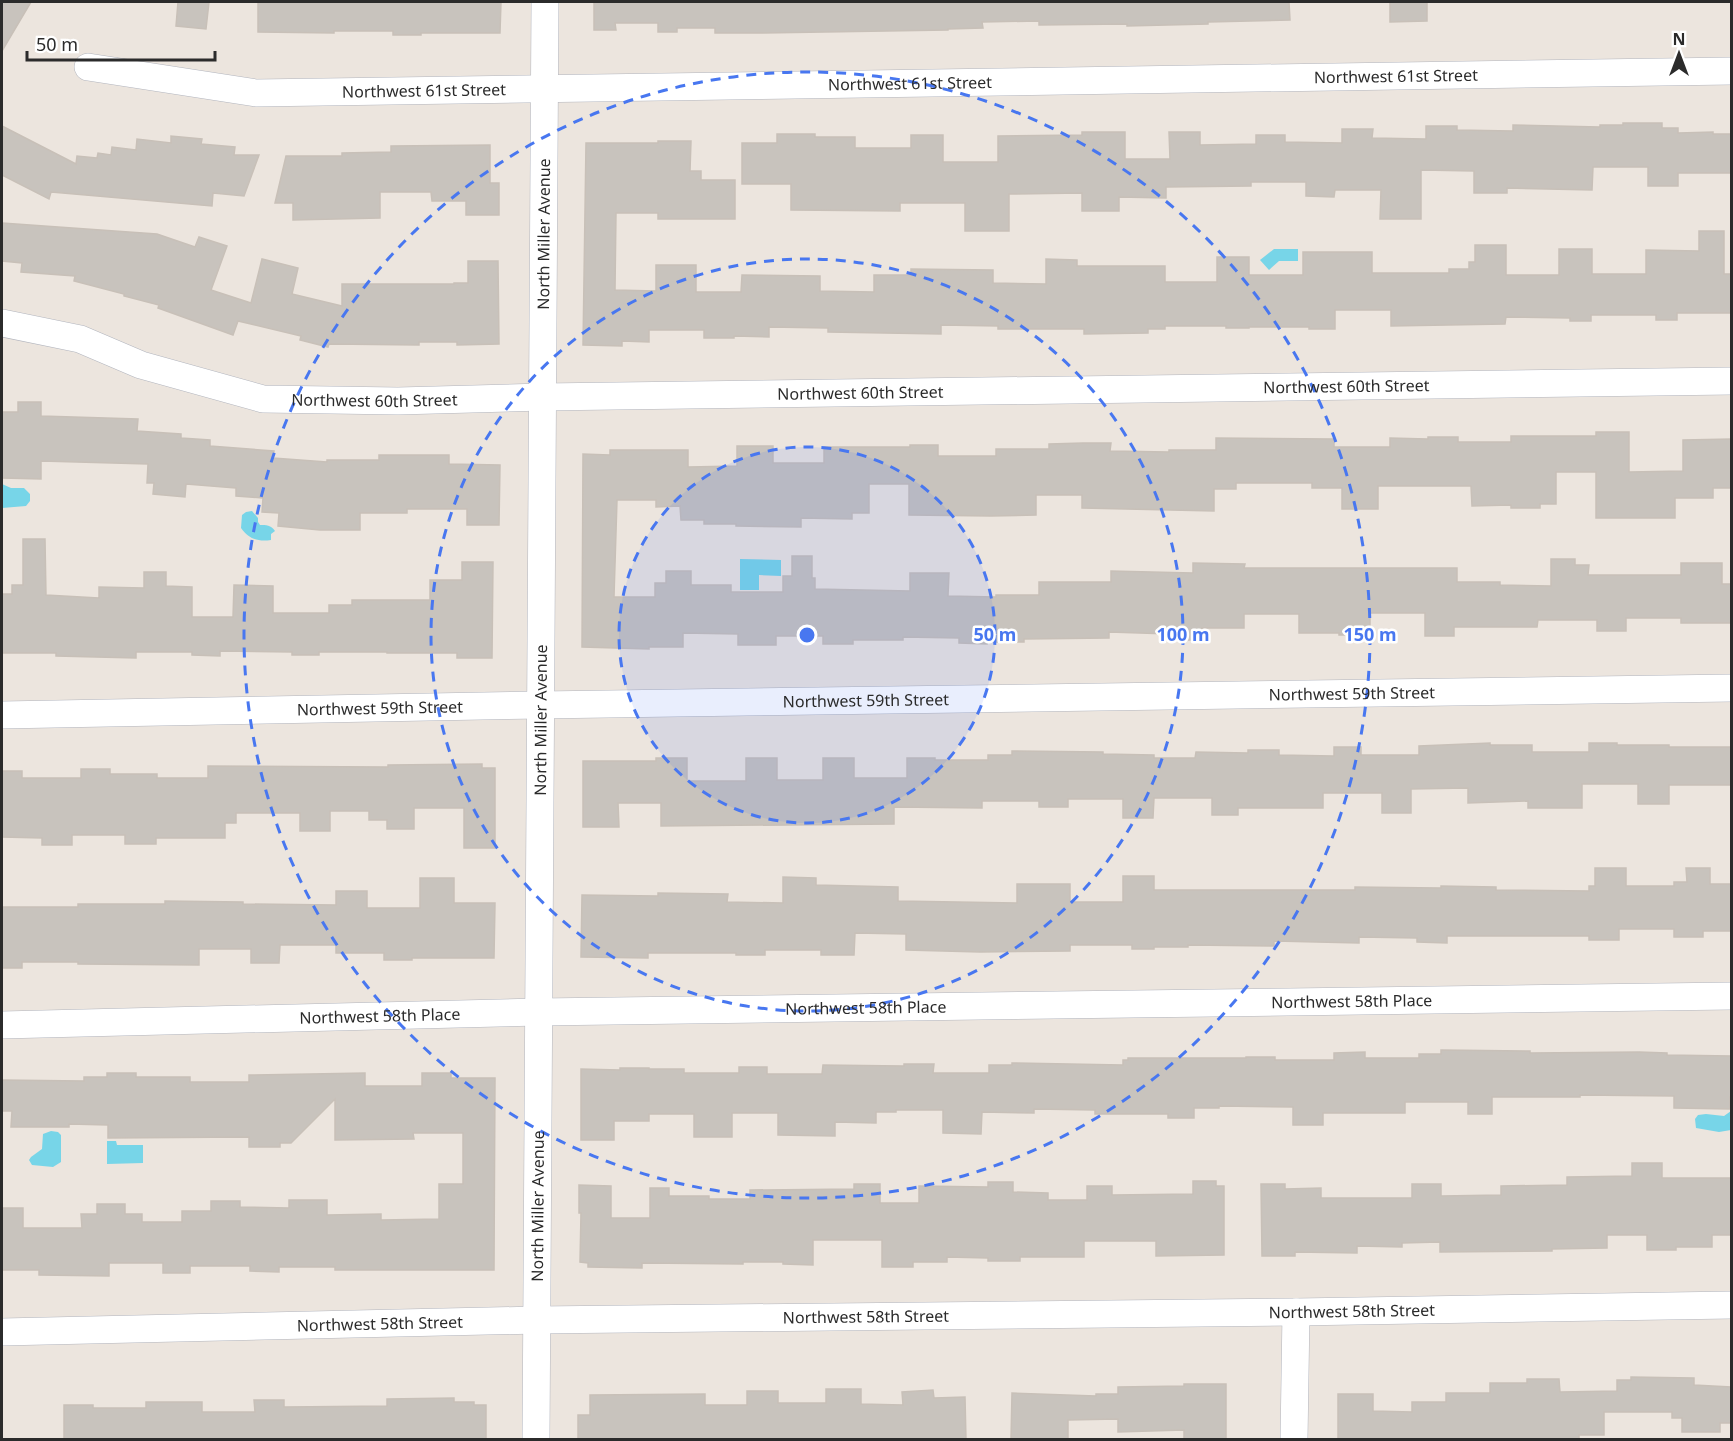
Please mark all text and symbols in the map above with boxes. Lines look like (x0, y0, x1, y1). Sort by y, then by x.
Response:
scale bar (27, 24, 214, 62)
north arrow (1649, 24, 1709, 84)
text: N (1672, 28, 1686, 50)
text: 50 m (36, 32, 78, 56)
street label: Northwest 61st Street (1314, 64, 1478, 88)
street label: Northwest 61st Street (828, 71, 992, 95)
street label: Northwest 61st Street (342, 78, 506, 103)
street label: North Miller Avenue (532, 158, 555, 310)
street label: Northwest 60th Street (1263, 374, 1430, 398)
street label: Northwest 60th Street (777, 381, 944, 405)
street label: Northwest 60th Street (291, 388, 458, 412)
text: 50 m (974, 622, 1016, 646)
text: 100 m (1156, 622, 1210, 646)
text: 150 m (1343, 622, 1397, 646)
centre of rings (797, 625, 817, 645)
street label: North Miller Avenue (529, 644, 552, 796)
street label: Northwest 59th Street (1269, 681, 1435, 706)
street label: Northwest 59th Street (783, 688, 949, 713)
street label: Northwest 59th Street (297, 695, 463, 721)
street label: Northwest 58th Place (1271, 989, 1432, 1013)
street label: Northwest 58th Place (785, 996, 946, 1020)
street label: Northwest 58th Place (299, 1003, 461, 1029)
street label: North Miller Avenue (526, 1130, 549, 1282)
street label: Northwest 58th Street (1269, 1299, 1435, 1323)
street label: Northwest 58th Street (783, 1305, 949, 1328)
street label: Northwest 58th Street (297, 1311, 463, 1336)

